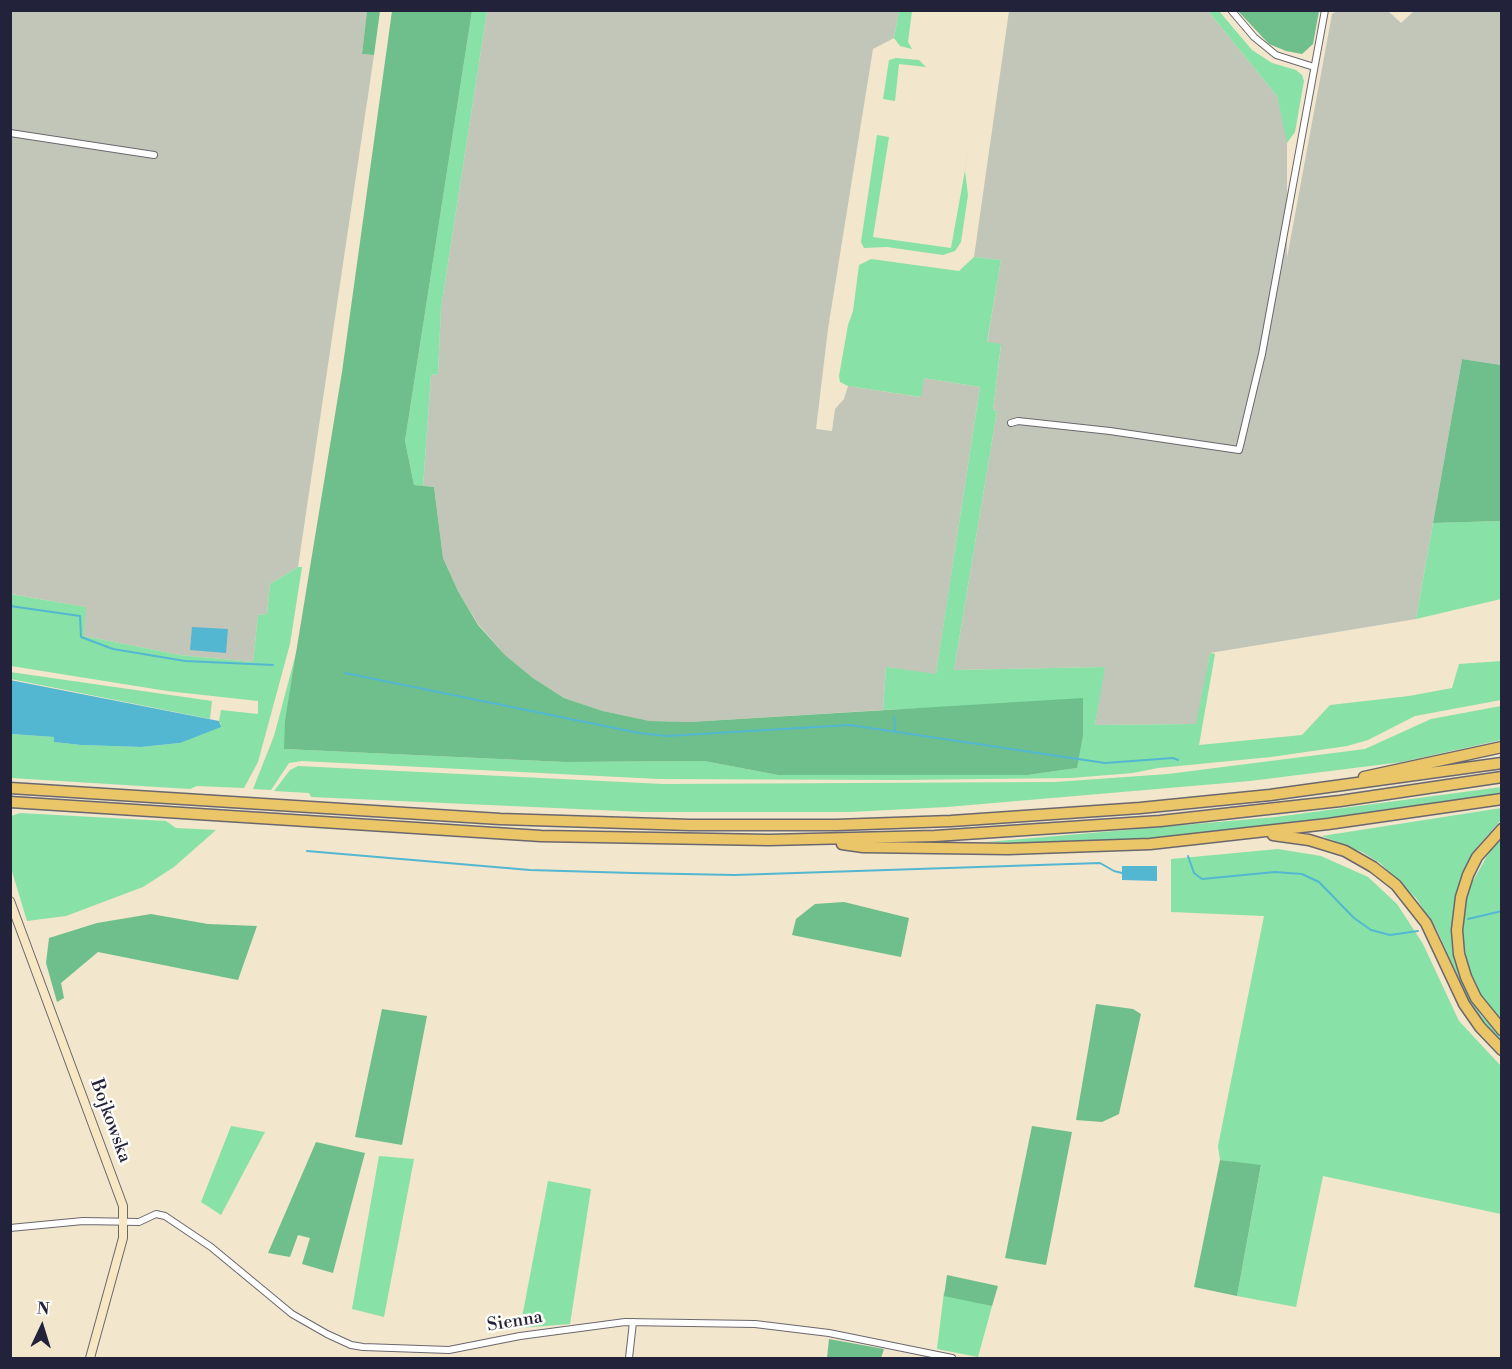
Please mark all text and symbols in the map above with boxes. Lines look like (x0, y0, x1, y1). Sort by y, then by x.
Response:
street label: Bojkowska (85, 1076, 135, 1166)
north arrow (12, 1297, 72, 1357)
text: N (36, 1299, 50, 1319)
street label: Sienna (486, 1307, 544, 1337)

